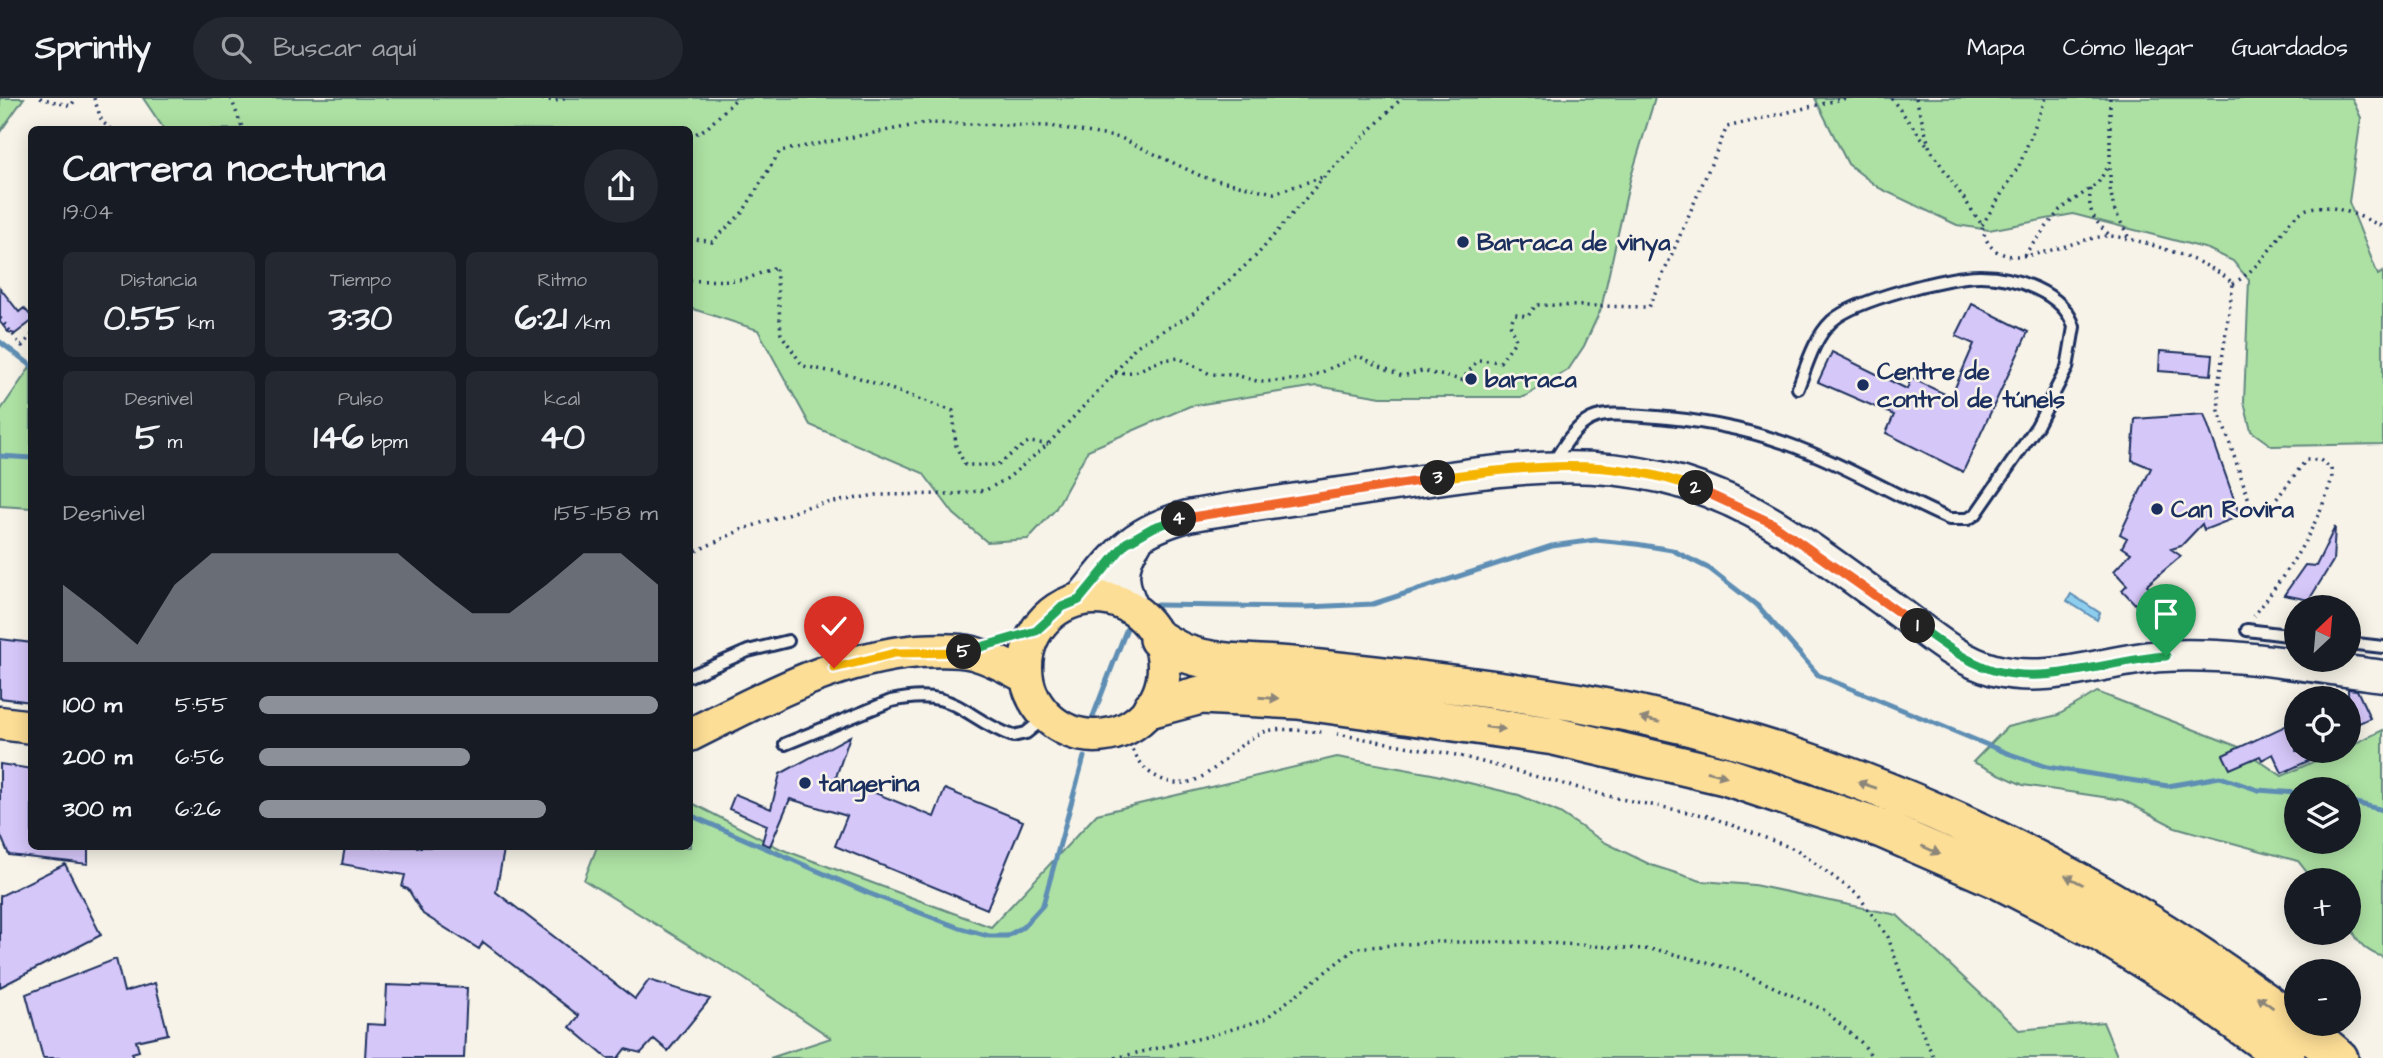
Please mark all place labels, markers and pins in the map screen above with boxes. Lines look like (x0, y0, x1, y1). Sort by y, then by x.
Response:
place label: Barraca de vinya (1477, 226, 1671, 262)
marker: Barraca de vinya (1455, 234, 1471, 250)
place label: Centre de control de túnels (1877, 355, 2065, 417)
place label: barraca (1485, 363, 1578, 397)
marker: barraca (1463, 371, 1479, 387)
marker: Centre de control de túnels (1855, 377, 1871, 393)
pin: 3 (1420, 460, 1456, 496)
pin: 2 (1678, 470, 1714, 506)
place label: Can Rovira (2171, 493, 2295, 527)
marker: Can Rovira (2149, 501, 2165, 517)
pin: 4 (1162, 502, 1196, 536)
pin (2136, 584, 2196, 656)
pin (804, 596, 864, 668)
pin: 1 (1900, 608, 1936, 644)
pin: 5 (946, 634, 982, 670)
place label: tangerina (818, 767, 920, 802)
marker: tangerina (797, 775, 813, 791)

